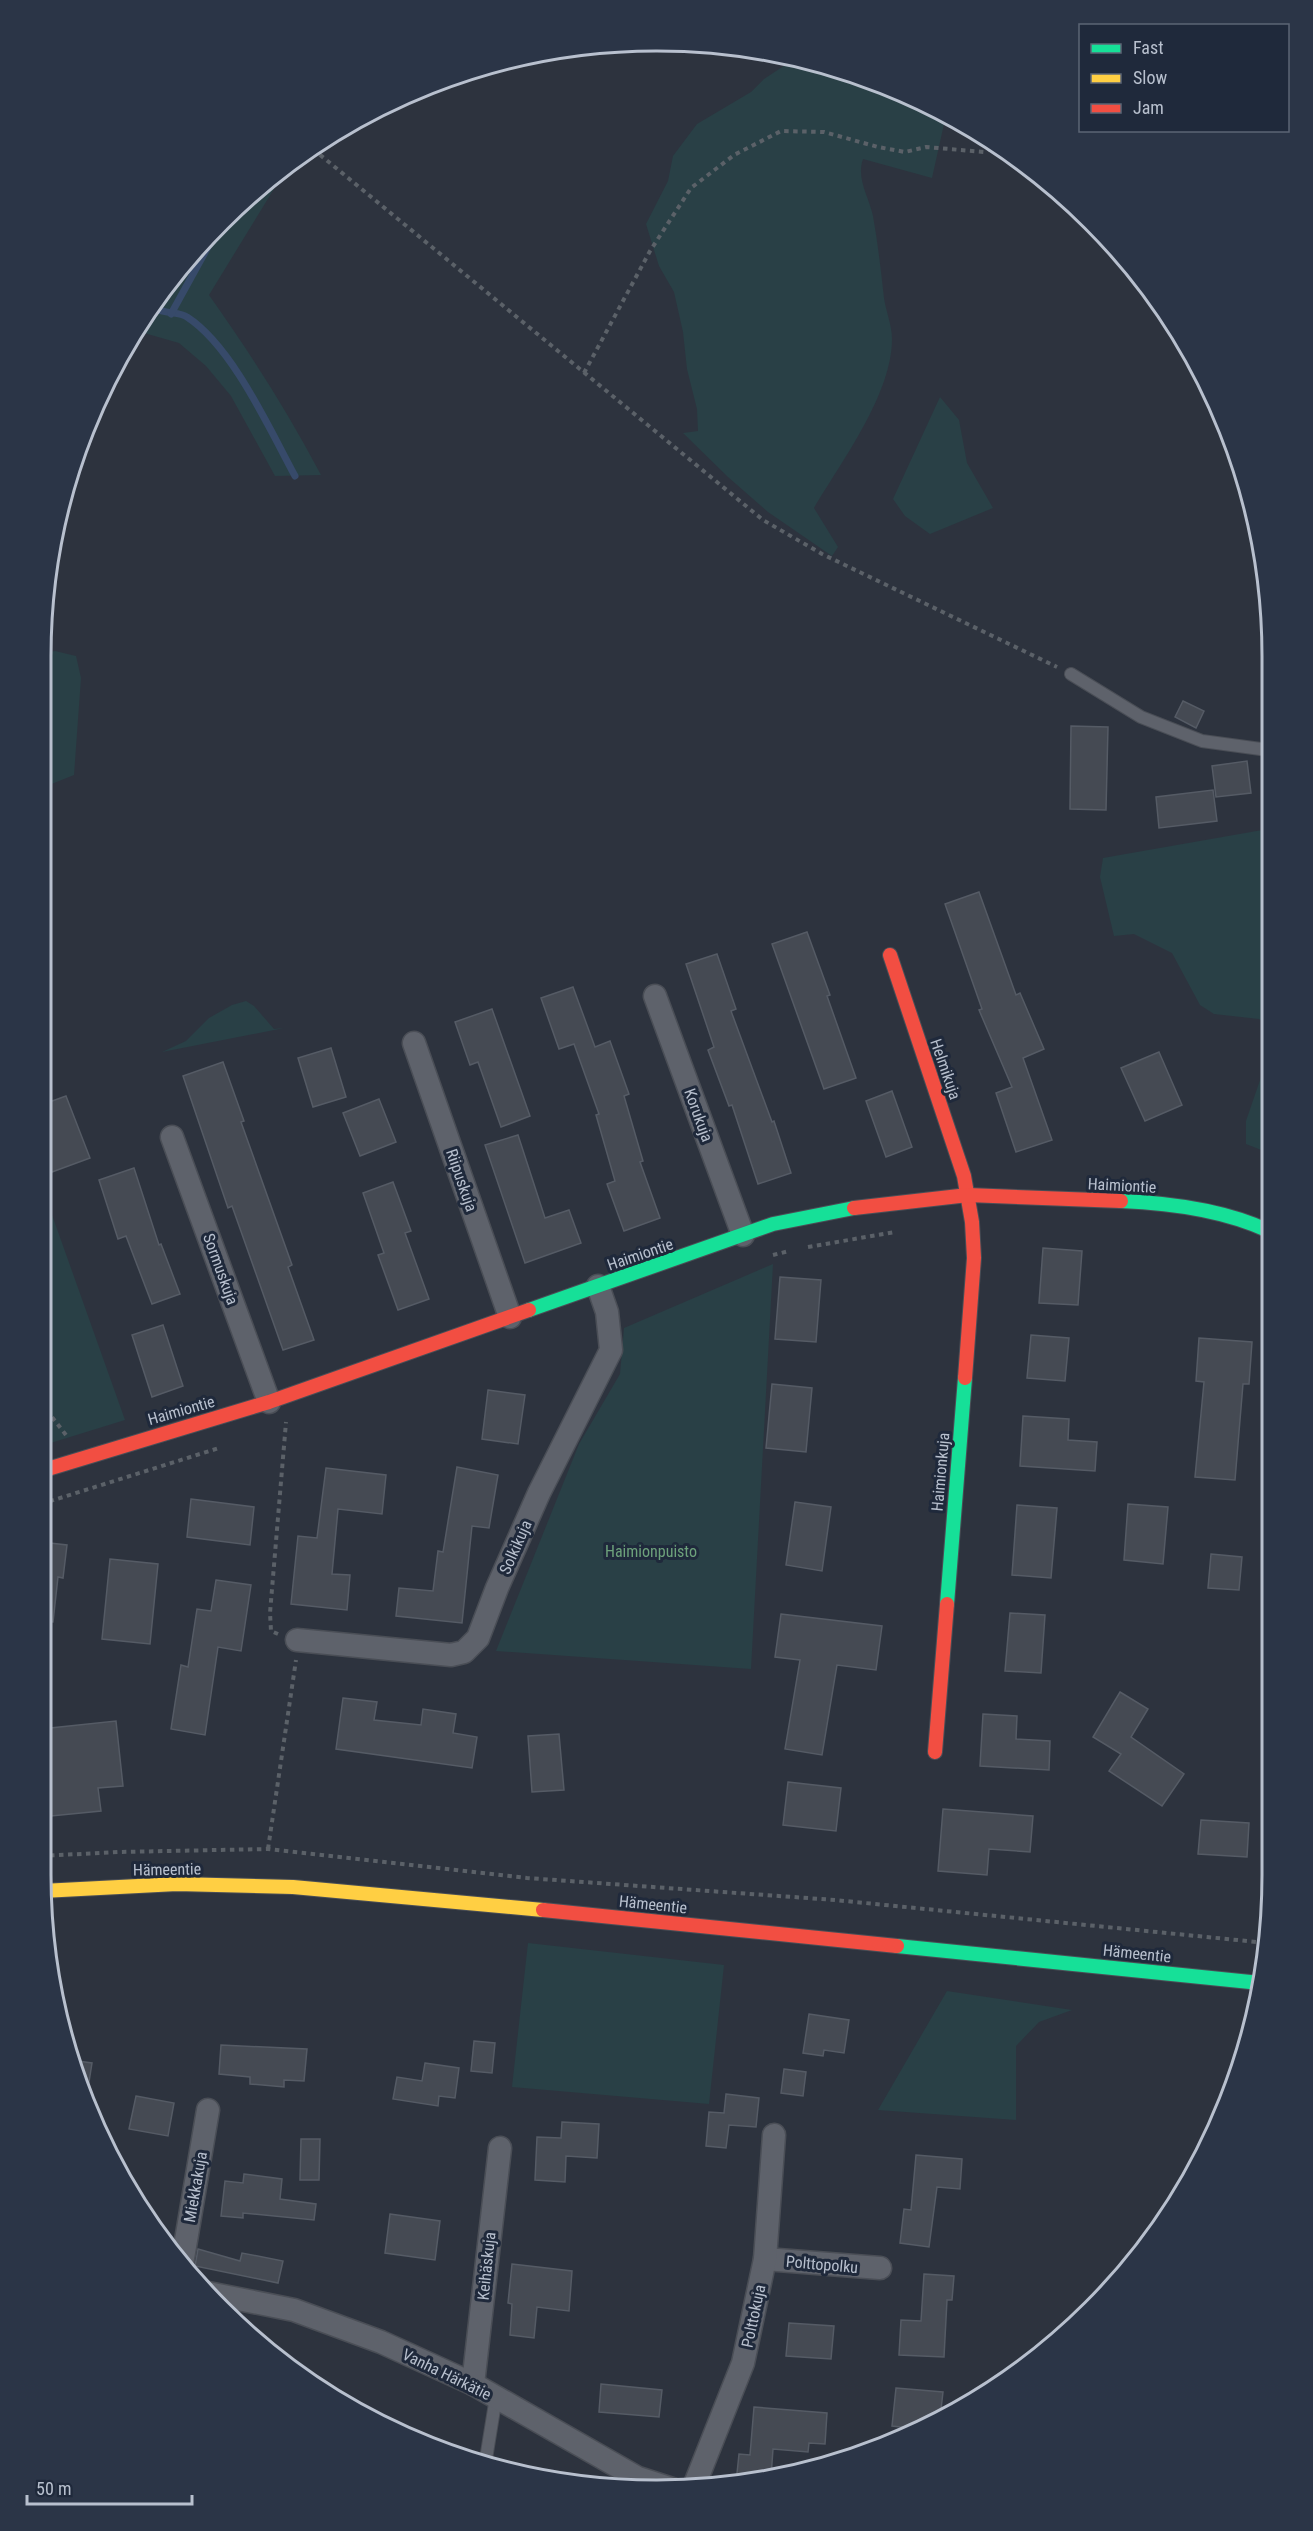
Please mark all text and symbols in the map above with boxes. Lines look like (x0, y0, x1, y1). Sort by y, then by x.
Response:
legend (1079, 24, 1289, 132)
text: Fast (1133, 37, 1164, 58)
text: Slow (1133, 67, 1168, 88)
text: Jam (1133, 97, 1164, 118)
street label: Helmikuja (926, 1036, 965, 1102)
street label: Korukuja (680, 1086, 717, 1144)
street label: Riipuskuja (442, 1146, 481, 1214)
street label: Haimiontie (1087, 1174, 1157, 1197)
street label: Sormuskuja (199, 1231, 242, 1307)
street label: Haimiontie (605, 1234, 676, 1275)
street label: Haimiontie (146, 1392, 217, 1429)
street label: Haimionkuja (928, 1432, 953, 1512)
street label: Solkikuja (495, 1517, 536, 1577)
park label: Haimionpuisto (605, 1542, 697, 1561)
street label: Hämeentie (133, 1859, 201, 1880)
street label: Hämeentie (618, 1891, 688, 1918)
street label: Hämeentie (1102, 1940, 1172, 1967)
street label: Miekkakuja (180, 2150, 211, 2224)
street label: Keihäskuja (473, 2231, 500, 2301)
street label: Polttopolku (785, 2252, 859, 2277)
street label: Polttokuja (738, 2283, 769, 2349)
street label: Vanha Härkätie (399, 2345, 494, 2404)
scale bar (27, 2468, 192, 2506)
text: 50 m (36, 2478, 71, 2499)

